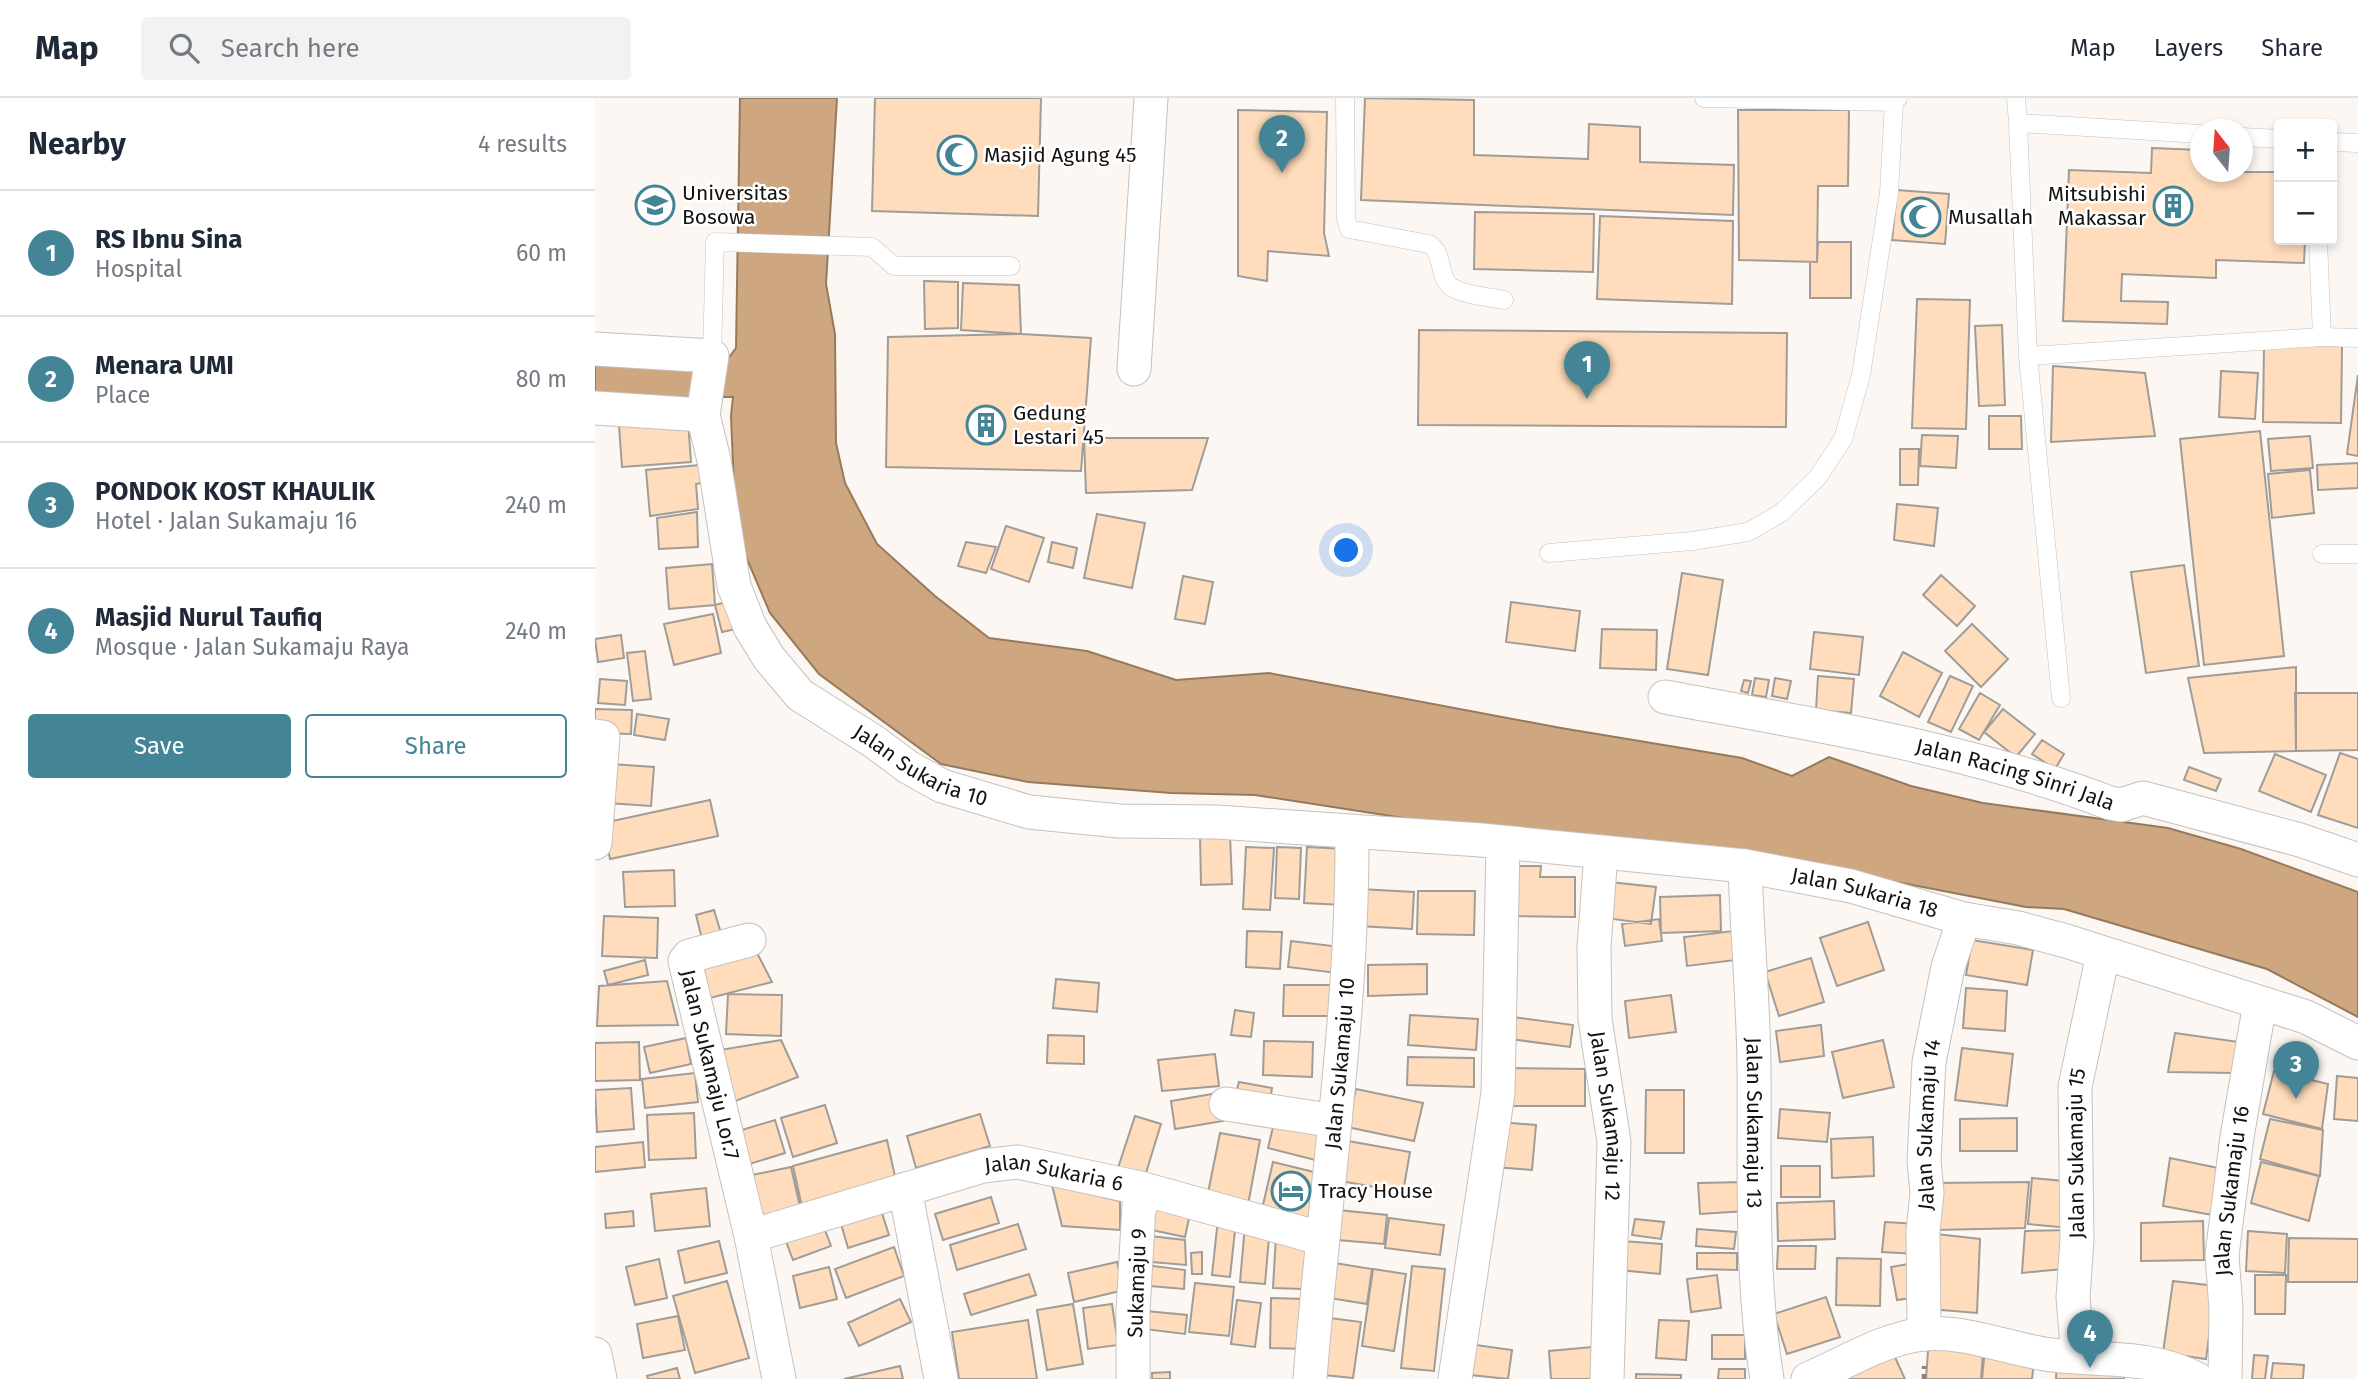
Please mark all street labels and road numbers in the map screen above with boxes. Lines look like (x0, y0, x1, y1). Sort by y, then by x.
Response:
street label: Jalan Sukaria 10 (848, 719, 991, 812)
street label: Jalan Racing Sinri Jala (1913, 733, 2118, 817)
street label: Jalan Sukaria 18 (1789, 862, 1941, 924)
street label: Jalan Sukamaju Lor.7 (675, 967, 745, 1162)
street label: Jalan Sukamaju 10 (1319, 977, 1360, 1151)
street label: Jalan Sukamaju 12 (1584, 1029, 1628, 1201)
street label: Jalan Sukamaju 14 (1911, 1036, 1946, 1211)
street label: Jalan Sukamaju 13 (1740, 1037, 1767, 1208)
street label: Jalan Sukamaju 15 (2062, 1066, 2092, 1239)
street label: Jalan Sukamaju 16 (2209, 1103, 2255, 1277)
street label: Jalan Sukaria 6 (983, 1149, 1126, 1197)
street label: Sukamaju 9 (1122, 1228, 1152, 1338)

